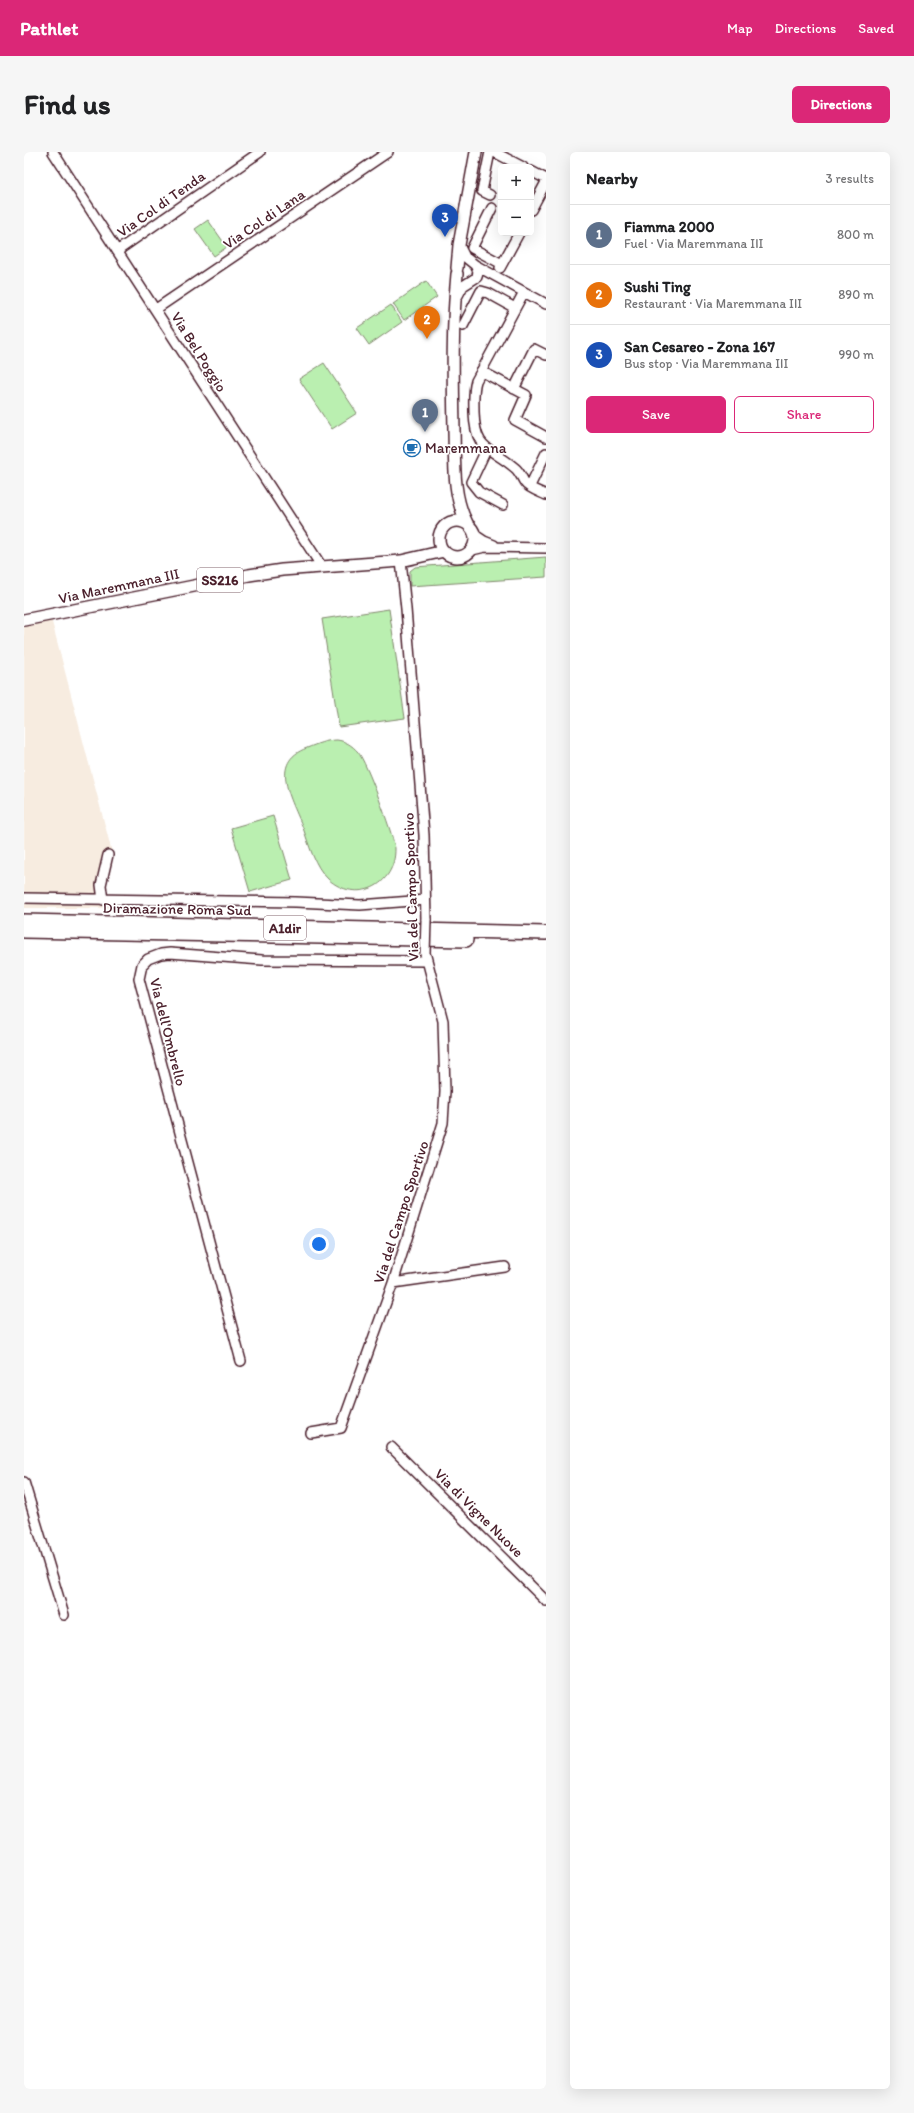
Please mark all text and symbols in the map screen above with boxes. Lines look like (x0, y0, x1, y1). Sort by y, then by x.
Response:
text: Pathlet (20, 17, 78, 40)
text: Map (727, 20, 753, 37)
text: Directions (775, 20, 836, 37)
text: Saved (858, 20, 894, 37)
button: Directions (792, 86, 890, 123)
text: Find us (24, 87, 111, 121)
map controls (498, 164, 534, 236)
button: + (498, 164, 534, 200)
street label: Via Col di Tenda (113, 167, 209, 241)
text: Nearby (586, 168, 638, 188)
text: 3 results (825, 171, 874, 186)
street label: Via Col di Lana (220, 185, 309, 253)
button: − (498, 200, 534, 236)
pin: 3 (432, 204, 458, 237)
text: Fiamma 2000 (624, 218, 714, 236)
text: 1 (596, 227, 602, 242)
text: 800 m (837, 227, 874, 242)
text: Fuel · Via Maremmana III (624, 236, 763, 251)
text: Sushi Ting (624, 278, 691, 296)
text: 2 (596, 287, 602, 302)
text: 890 m (838, 287, 874, 302)
text: Restaurant · Via Maremmana III (624, 296, 802, 311)
pin: 2 (414, 306, 440, 339)
street label: Via Bel Poggio (167, 309, 231, 395)
text: San Cesareo - Zona 167 (624, 338, 775, 356)
text: 3 (595, 347, 603, 362)
text: 990 m (839, 347, 874, 362)
text: Bus stop · Via Maremmana III (624, 356, 788, 371)
button: Save (586, 396, 726, 433)
button: Share (734, 396, 874, 433)
pin: 1 (412, 399, 438, 432)
cafe icon: Maremmana (402, 438, 422, 458)
place label: Maremmana (425, 439, 507, 457)
street label: Via Maremmana III (57, 564, 181, 608)
road number: SS216 (197, 568, 243, 592)
street label: Via del Campo Sportivo (399, 812, 423, 962)
street label: Diramazione Roma Sud (102, 899, 252, 919)
road number: A1dir (264, 916, 306, 940)
street label: Via dell'Ombrello (146, 976, 190, 1088)
street label: Via del Campo Sportivo (369, 1138, 433, 1286)
your location (309, 1234, 329, 1254)
street label: Via di Vigne Nuove (431, 1465, 527, 1561)

